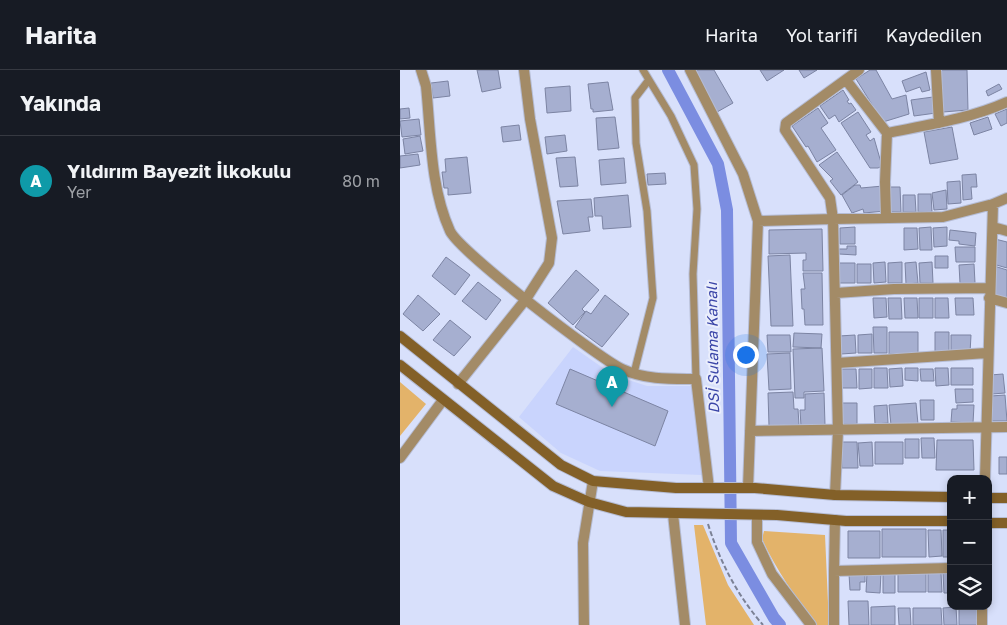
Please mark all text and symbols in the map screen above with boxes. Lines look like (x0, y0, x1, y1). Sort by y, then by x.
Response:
text: Harita (25, 20, 97, 49)
text: Harita (705, 24, 758, 46)
text: Yol tarifi (786, 24, 858, 46)
text: Kaydedilen (886, 24, 982, 46)
text: Yakında (20, 90, 101, 116)
text: Yıldırım Bayezit İlkokulu (67, 159, 291, 182)
text: A (30, 171, 42, 191)
text: 80 m (342, 171, 380, 191)
text: Yer (67, 182, 91, 202)
water label: DSİ Sulama Kanalı (702, 281, 722, 414)
your location (733, 342, 759, 368)
pin: A (596, 366, 628, 407)
map controls (947, 475, 992, 610)
button: + (947, 475, 992, 520)
button: − (947, 520, 992, 565)
button: layers (947, 565, 992, 610)

